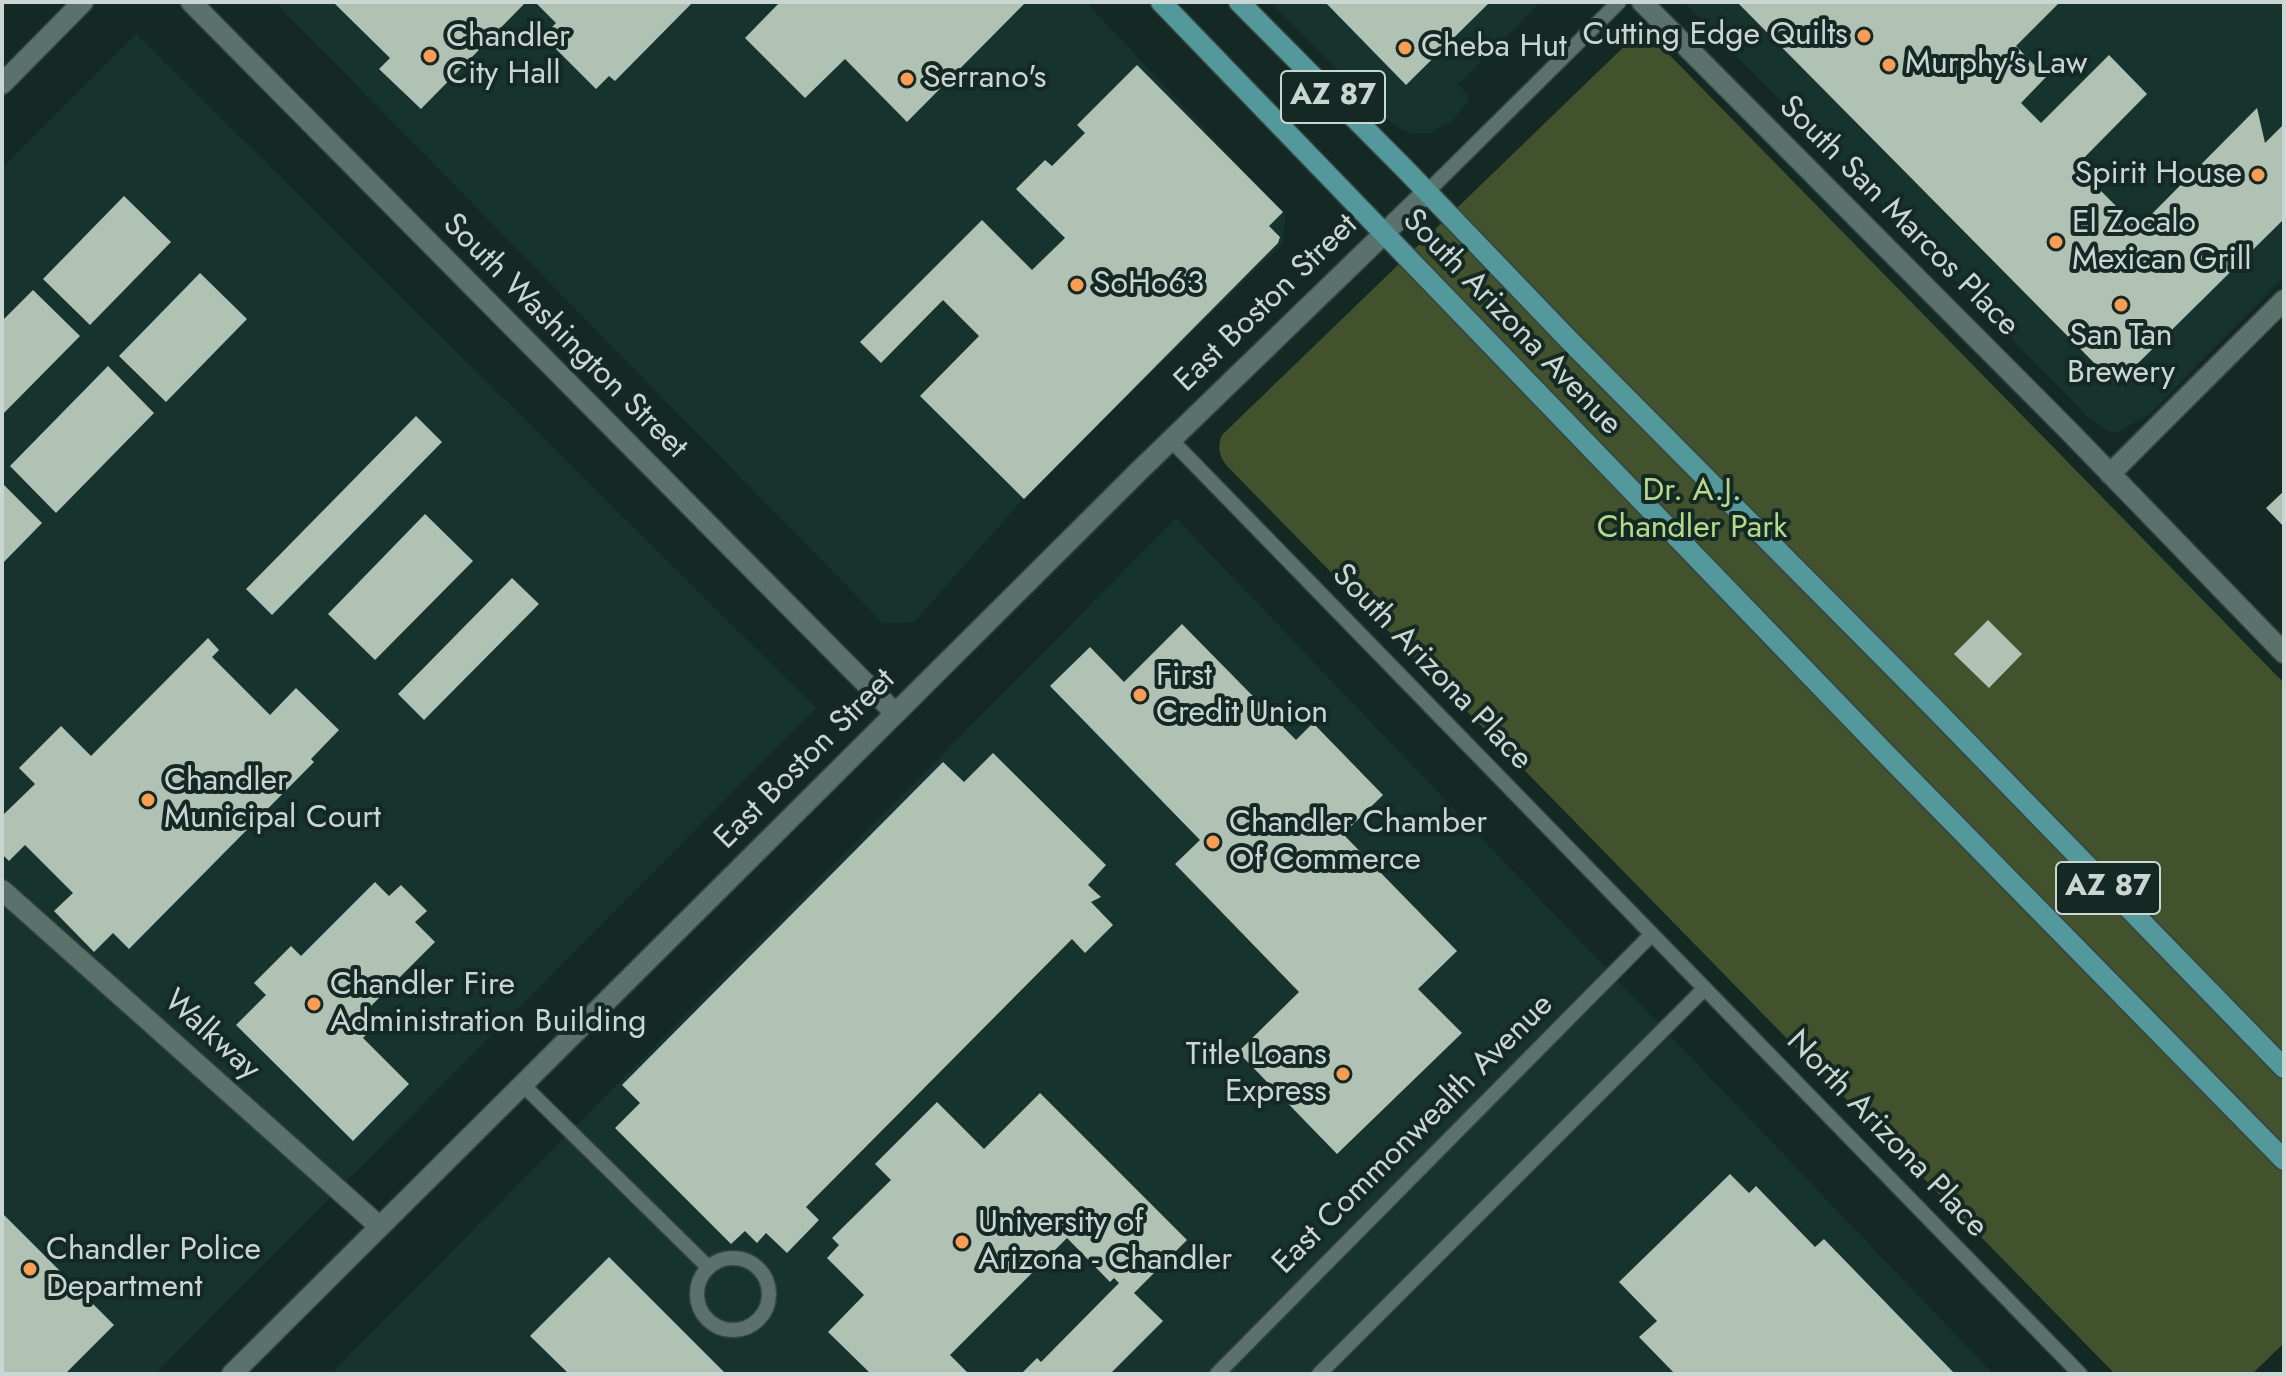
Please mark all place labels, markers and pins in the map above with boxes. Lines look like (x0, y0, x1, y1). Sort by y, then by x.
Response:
place label: Cutting Edge Quilts (1582, 17, 1848, 55)
place label: Chandler City Hall (446, 19, 570, 94)
marker: Cutting Edge Quilts (1855, 27, 1873, 45)
place label: Cheba Hut (1421, 29, 1567, 67)
marker: Cheba Hut (1396, 39, 1414, 57)
place label: Murphy's Law (1905, 46, 2087, 84)
marker: Chandler City Hall (421, 47, 439, 65)
marker: Murphy's Law (1880, 56, 1898, 74)
place label: Serrano's (923, 60, 1046, 98)
marker: Serrano's (898, 70, 916, 88)
place label: Spirit House (2075, 156, 2242, 194)
marker: Spirit House (2249, 166, 2267, 184)
place label: El Zocalo Mexican Grill (2072, 205, 2252, 280)
marker: El Zocalo Mexican Grill (2047, 233, 2065, 251)
place label: SoHo63 (1093, 266, 1204, 304)
marker: SoHo63 (1068, 276, 1086, 294)
marker: San Tan Brewery (2112, 296, 2130, 314)
place label: San Tan Brewery (2067, 318, 2175, 393)
place label: First Credit Union (1156, 658, 1328, 733)
marker: First Credit Union (1131, 686, 1149, 704)
place label: Chandler Municipal Court (164, 763, 381, 838)
marker: Chandler Municipal Court (139, 791, 157, 809)
place label: Chandler Chamber Of Commerce (1229, 805, 1487, 880)
marker: Chandler Chamber Of Commerce (1204, 833, 1222, 851)
place label: Chandler Fire Administration Building (330, 967, 647, 1042)
marker: Chandler Fire Administration Building (305, 995, 323, 1013)
place label: Title Loans Express (1186, 1037, 1327, 1112)
marker: Title Loans Express (1334, 1065, 1352, 1083)
place label: University of Arizona - Chandler (978, 1205, 1232, 1280)
place label: Chandler Police Department (46, 1232, 261, 1307)
marker: University of Arizona - Chandler (953, 1233, 971, 1251)
marker: Chandler Police Department (21, 1260, 39, 1278)

